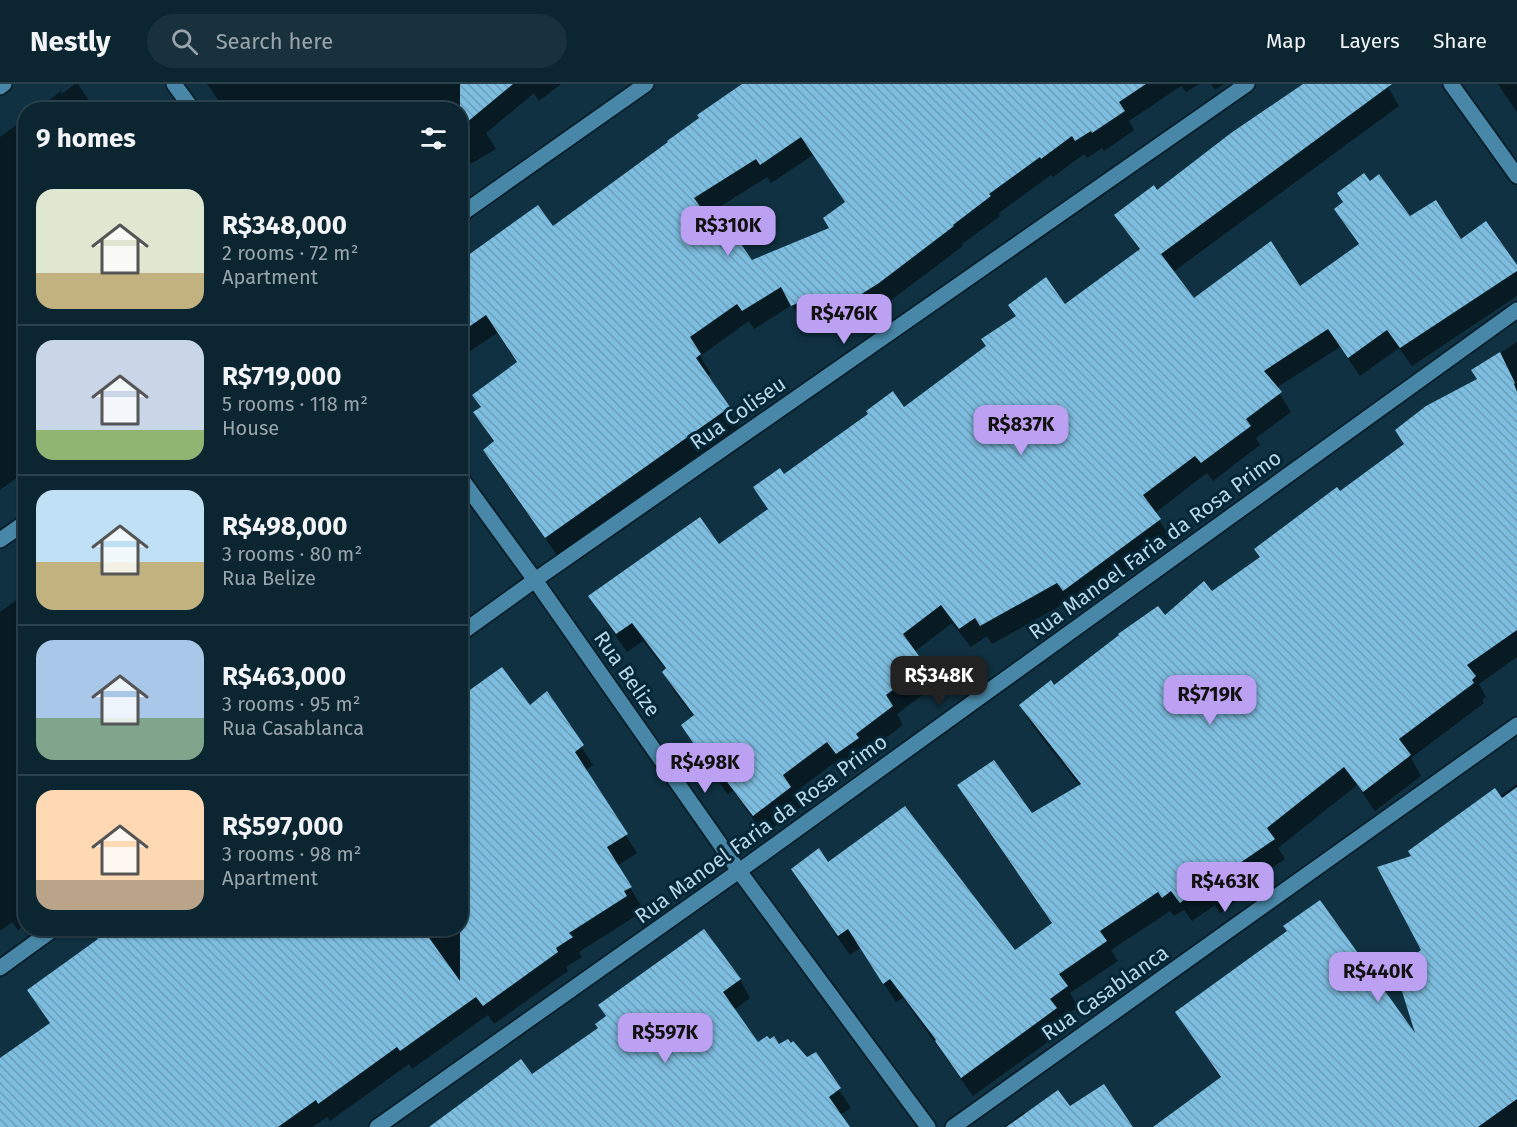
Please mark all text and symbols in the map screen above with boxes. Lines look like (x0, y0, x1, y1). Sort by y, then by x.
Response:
search box (147, 14, 567, 68)
text: Nestly (30, 25, 111, 58)
icon: search (168, 25, 201, 58)
text: Search here (216, 28, 333, 55)
text: Map (1266, 28, 1306, 54)
text: Layers (1339, 28, 1400, 54)
text: Share (1433, 28, 1487, 54)
icon: filters (417, 122, 450, 155)
text: 9 homes (36, 123, 136, 154)
pin: R$310K (679, 206, 777, 257)
text: R$348,000 (222, 210, 347, 241)
icon: home (84, 213, 156, 285)
text: R$310K (695, 213, 761, 237)
text: 2 rooms · 72 m² (222, 241, 358, 265)
text: Apartment (222, 265, 318, 289)
pin: R$476K (795, 294, 893, 345)
text: R$476K (811, 301, 877, 325)
text: R$719,000 (222, 361, 342, 392)
icon: home (84, 364, 156, 436)
street label: Rua Coliseu (685, 370, 791, 456)
text: 5 rooms · 118 m² (222, 392, 368, 416)
pin: R$837K (972, 405, 1070, 456)
text: R$837K (987, 412, 1055, 436)
text: House (222, 416, 279, 440)
street label: Rua Manoel Faria da Rosa Primo (1024, 445, 1286, 645)
text: R$498,000 (222, 511, 347, 542)
icon: home (84, 514, 156, 586)
text: 3 rooms · 80 m² (222, 542, 362, 566)
text: Rua Belize (222, 566, 316, 590)
street label: Rua Belize (588, 626, 666, 722)
pin: R$348K (890, 656, 988, 707)
text: R$463,000 (222, 661, 346, 692)
text: R$348K (904, 663, 974, 687)
icon: home (84, 664, 156, 736)
pin: R$719K (1161, 675, 1259, 726)
text: R$719K (1178, 682, 1242, 706)
text: 3 rooms · 95 m² (222, 692, 361, 716)
text: Rua Casablanca (222, 716, 364, 740)
street label: Rua Manoel Faria da Rosa Primo (630, 729, 892, 929)
pin: R$498K (656, 743, 754, 794)
text: R$498K (670, 750, 740, 774)
text: R$597,000 (222, 811, 344, 842)
icon: home (84, 814, 156, 886)
text: 3 rooms · 98 m² (222, 842, 362, 866)
pin: R$463K (1176, 862, 1274, 913)
text: Apartment (222, 866, 318, 890)
text: R$463K (1191, 869, 1259, 893)
street label: Rua Casablanca (1036, 940, 1174, 1046)
pin: R$440K (1329, 952, 1427, 1003)
text: R$440K (1343, 959, 1413, 983)
pin: R$597K (616, 1013, 714, 1064)
text: R$597K (632, 1020, 698, 1044)

